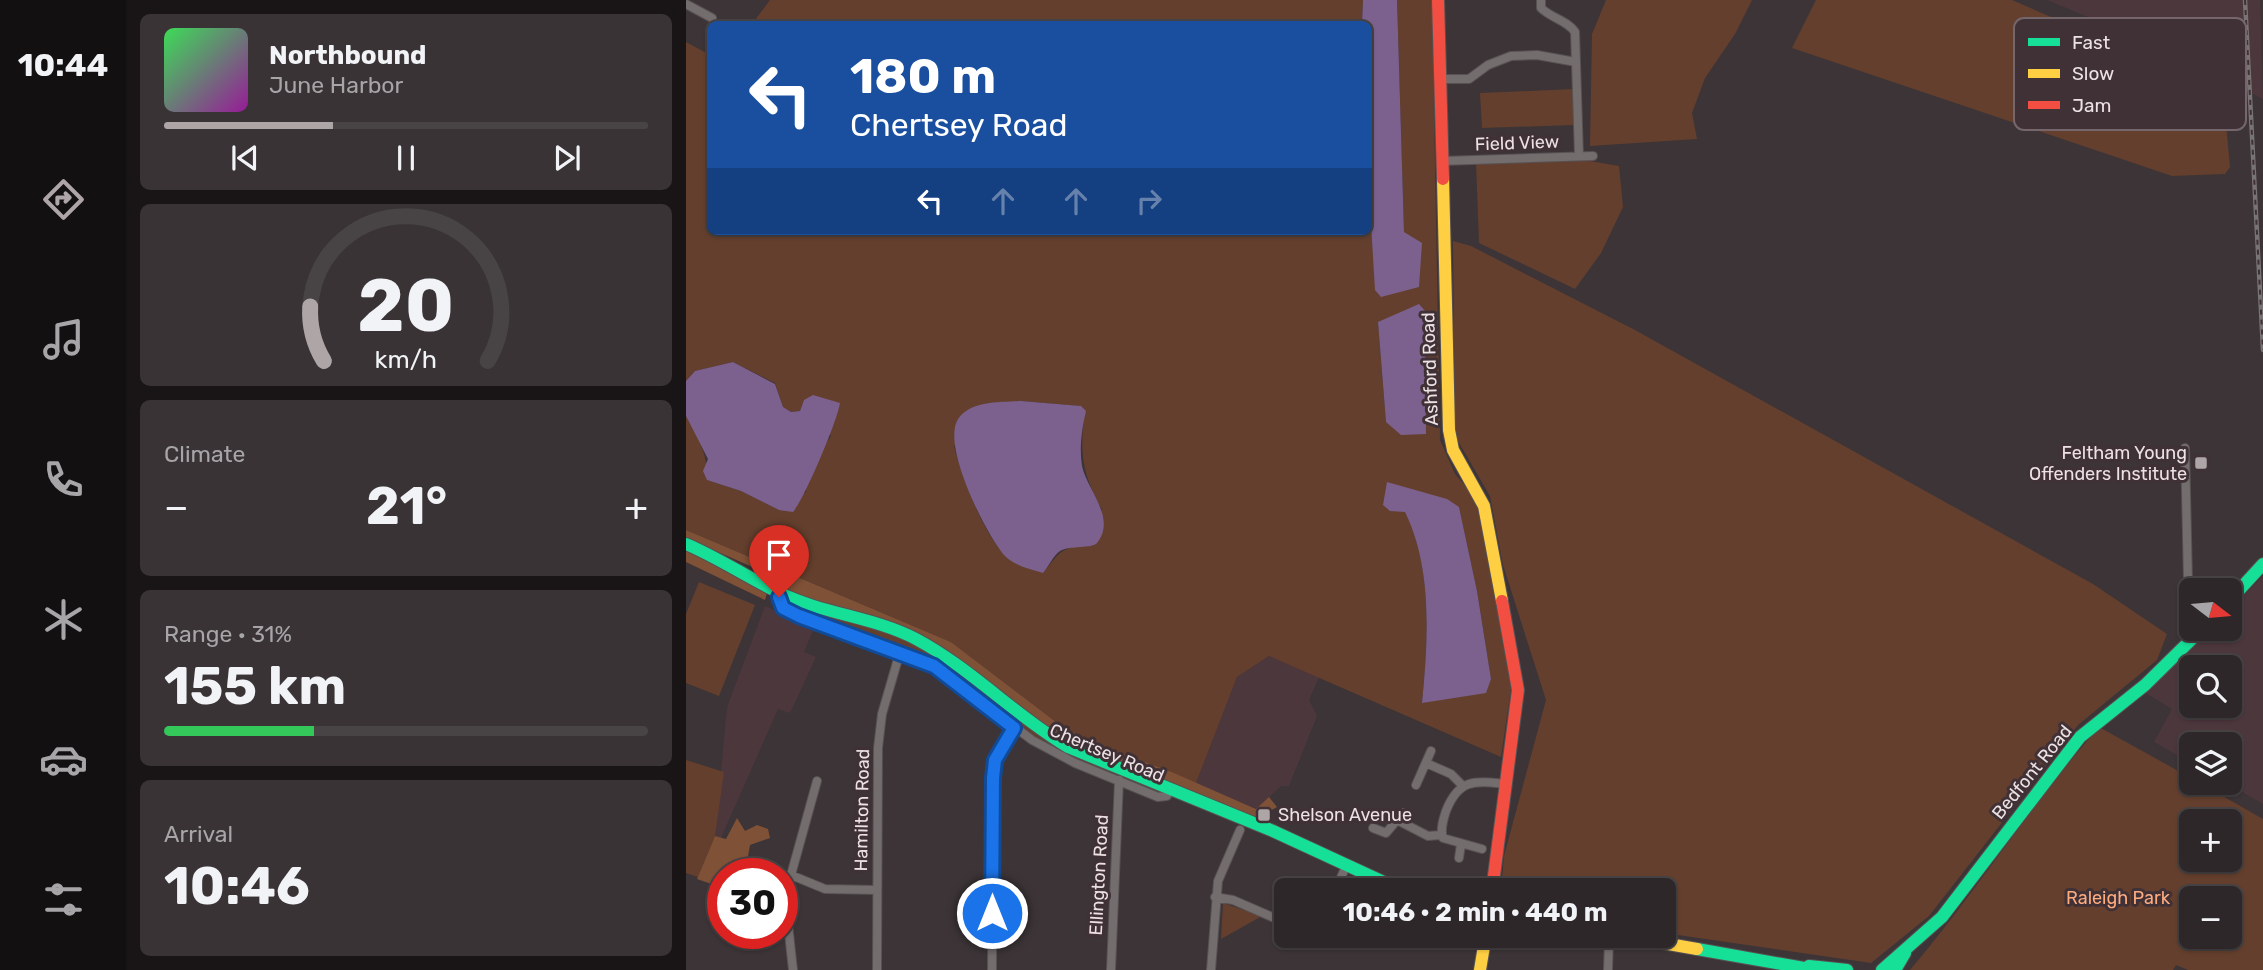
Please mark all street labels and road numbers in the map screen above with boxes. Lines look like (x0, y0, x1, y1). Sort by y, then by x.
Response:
street label: Field View (1474, 131, 1560, 155)
street label: Ashford Road (1417, 312, 1443, 426)
street label: Chertsey Road (1046, 719, 1168, 787)
street label: Bedfont Road (1987, 720, 2077, 824)
street label: Hamilton Road (850, 748, 874, 872)
street label: Ellington Road (1085, 814, 1113, 936)

